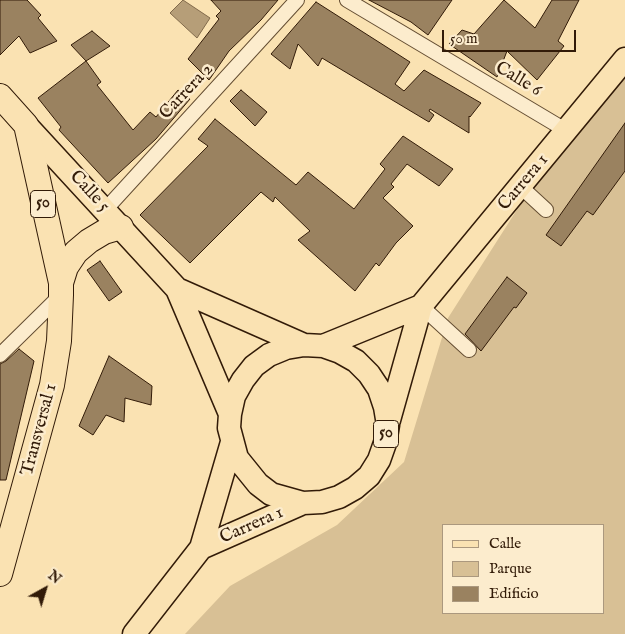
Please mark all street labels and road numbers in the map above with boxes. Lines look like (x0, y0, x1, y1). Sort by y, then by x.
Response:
street label: Calle 6 (491, 58, 545, 102)
street label: Carrera 2 (156, 59, 218, 125)
street label: Carrera 1 (494, 150, 554, 216)
street label: Calle 5 (64, 167, 114, 217)
road number: 50 (30, 190, 56, 218)
street label: Transversal 1 (17, 382, 63, 478)
road number: 50 (374, 420, 398, 448)
street label: Carrera 1 (217, 502, 287, 550)

